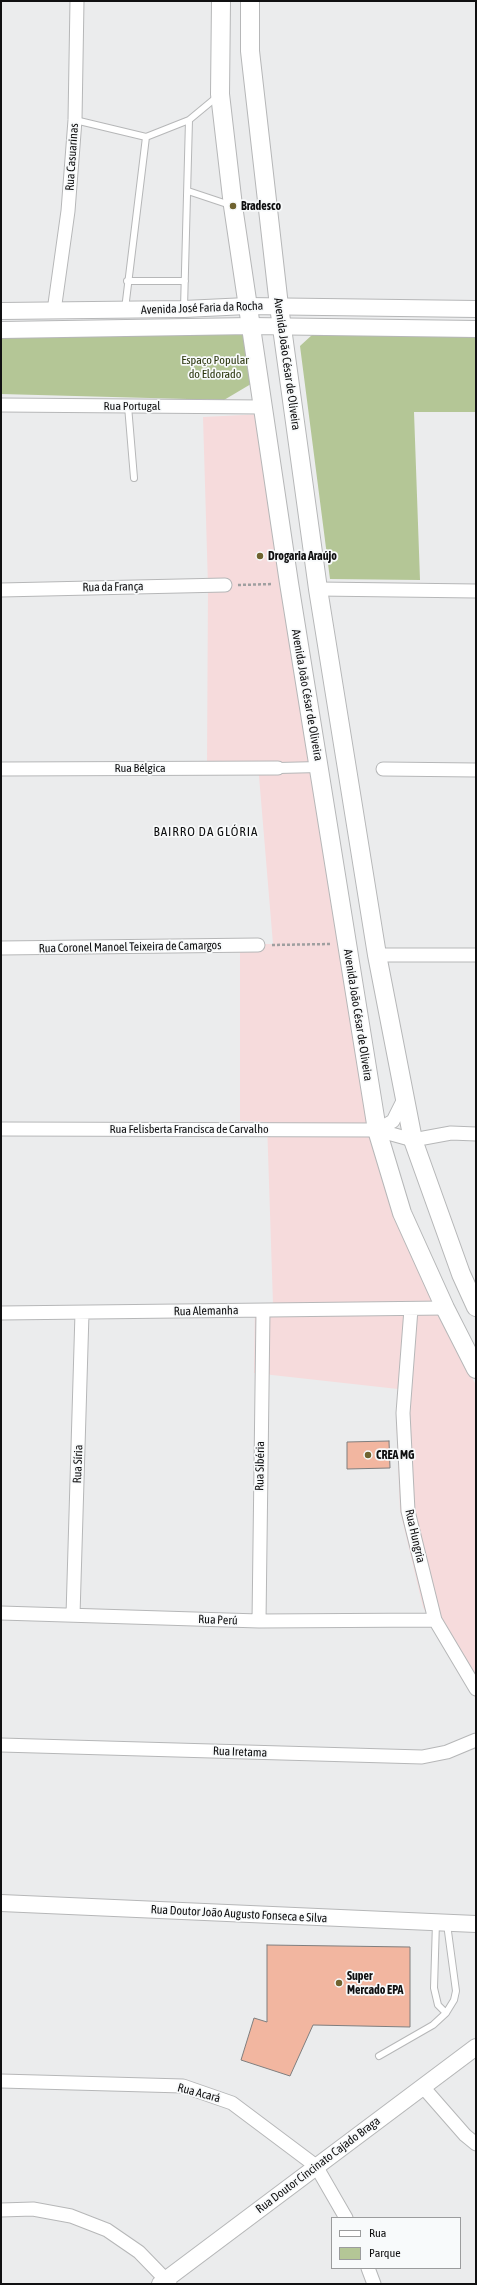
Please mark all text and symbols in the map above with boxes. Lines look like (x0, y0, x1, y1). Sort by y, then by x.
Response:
street label: Rua Casuarinas (62, 123, 82, 191)
place label: Bradesco (241, 199, 281, 213)
marker: Bradesco (228, 201, 238, 211)
street label: Avenida João César de Oliveira (271, 297, 303, 431)
street label: Avenida José Faria da Rocha (141, 299, 263, 317)
park label: Espaço Popular do Eldorado (181, 353, 249, 381)
street label: Rua Portugal (104, 399, 160, 413)
place label: Drogaria Araújo (268, 549, 337, 563)
marker: Drogaria Araújo (255, 551, 265, 561)
street label: Rua da França (82, 579, 144, 595)
street label: Avenida João César de Oliveira (288, 628, 326, 762)
street label: Rua Bélgica (114, 761, 166, 775)
district label: BAIRRO DA GLÓRIA (154, 824, 258, 840)
street label: Rua Coronel Manoel Teixeira de Camargos (38, 938, 222, 956)
street label: Avenida João César de Oliveira (340, 948, 376, 1082)
street label: Rua Felisberta Francisca de Carvalho (109, 1122, 269, 1136)
street label: Rua Alemanha (173, 1303, 239, 1319)
street label: Rua Sibéria (252, 1441, 268, 1491)
street label: Rua Síria (70, 1444, 86, 1484)
place label: CREA MG (376, 1448, 414, 1462)
marker: CREA MG (363, 1450, 373, 1460)
street label: Rua Hungria (402, 1508, 428, 1564)
street label: Rua Perú (198, 1612, 238, 1628)
street label: Rua Iretama (213, 1744, 267, 1760)
street label: Rua Doutor João Augusto Fonseca e Silva (150, 1902, 328, 1926)
place label: Super Mercado EPA (347, 1969, 403, 1997)
marker: Super Mercado EPA (334, 1978, 344, 1988)
street label: Rua Acará (176, 2080, 222, 2106)
street label: Rua Doutor Cincinato Cajado Braga (253, 2114, 383, 2216)
legend (331, 2217, 461, 2269)
text: Rua (369, 2226, 386, 2240)
text: Parque (369, 2246, 401, 2260)

